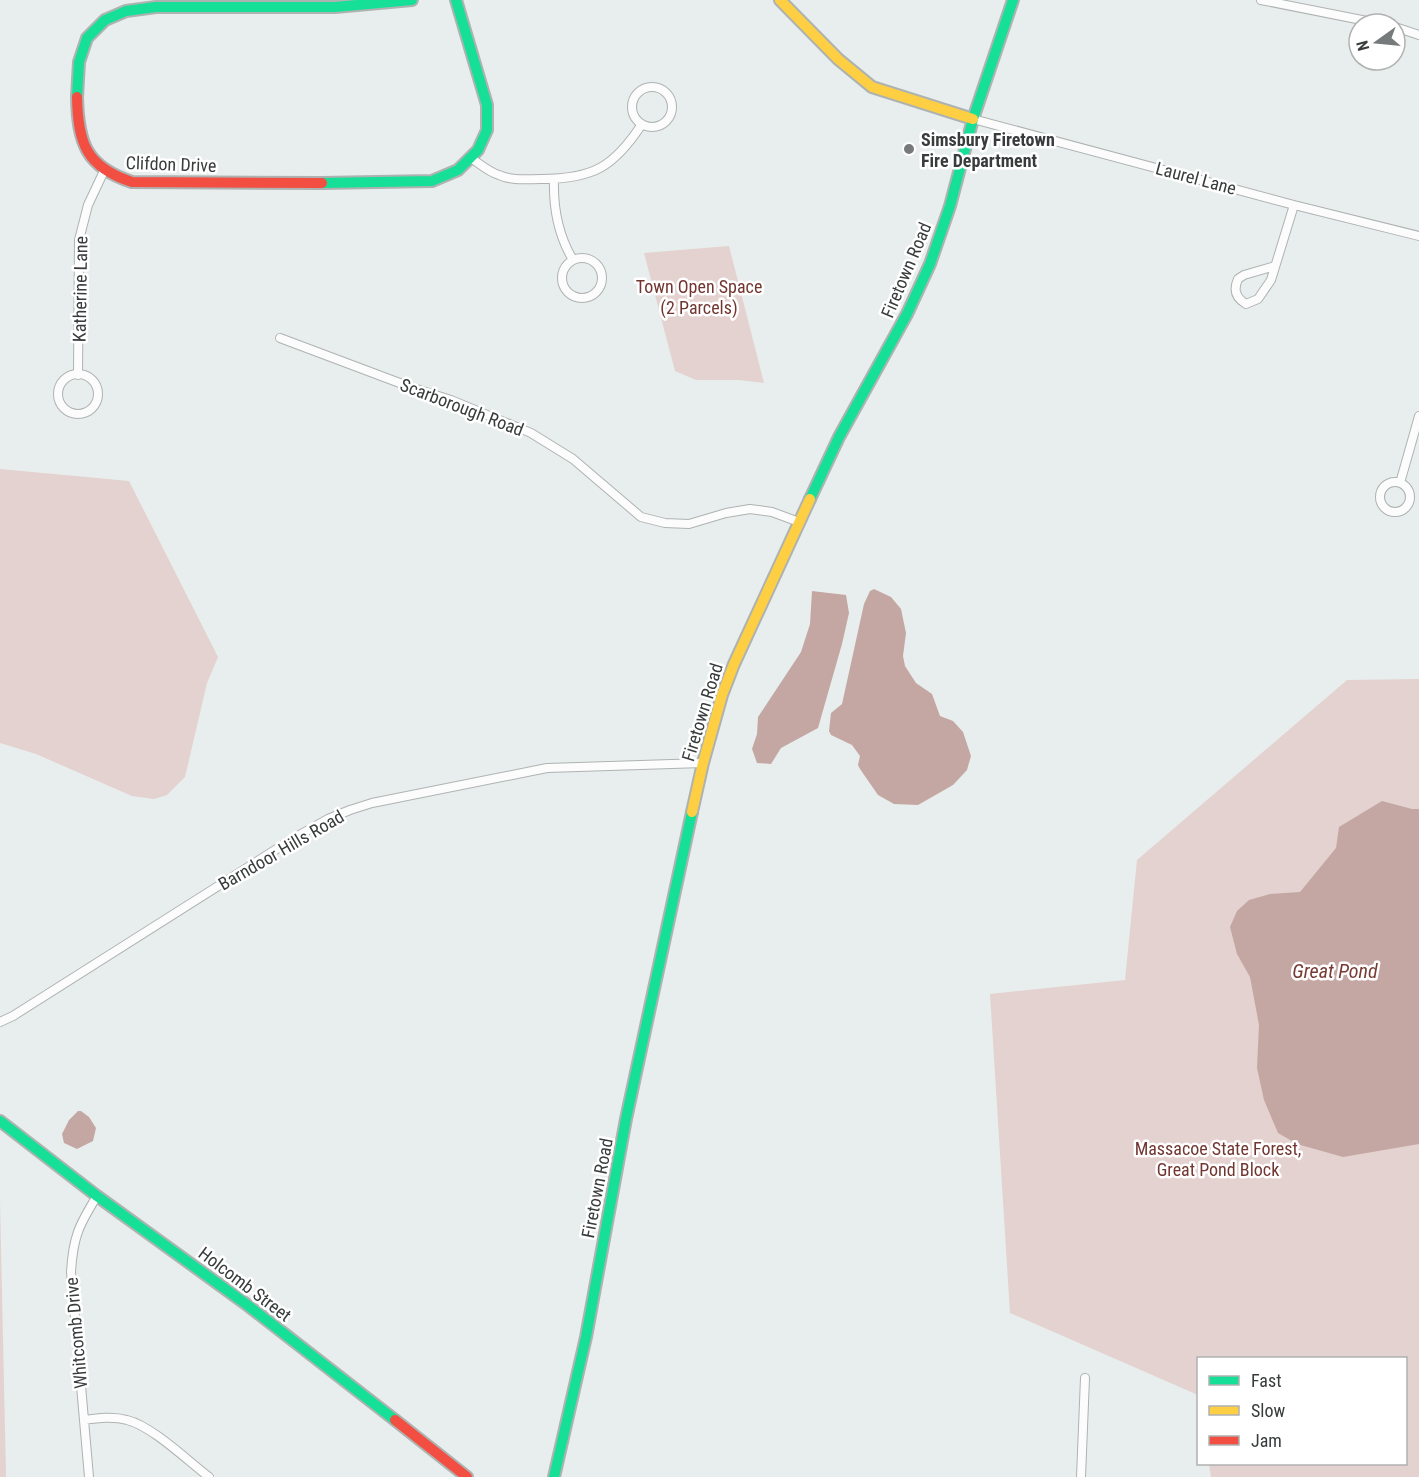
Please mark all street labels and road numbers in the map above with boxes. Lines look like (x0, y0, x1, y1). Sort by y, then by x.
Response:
street label: Clifdon Drive (125, 152, 217, 176)
street label: Laurel Lane (1154, 157, 1238, 199)
street label: Firetown Road (877, 219, 935, 321)
street label: Katherine Lane (69, 236, 91, 342)
street label: Scarborough Road (397, 374, 527, 440)
street label: Firetown Road (677, 660, 727, 764)
street label: Barndoor Hills Road (215, 806, 347, 894)
street label: Firetown Road (577, 1136, 617, 1240)
street label: Holcomb Street (195, 1242, 295, 1326)
street label: Whitcomb Drive (61, 1276, 91, 1390)

